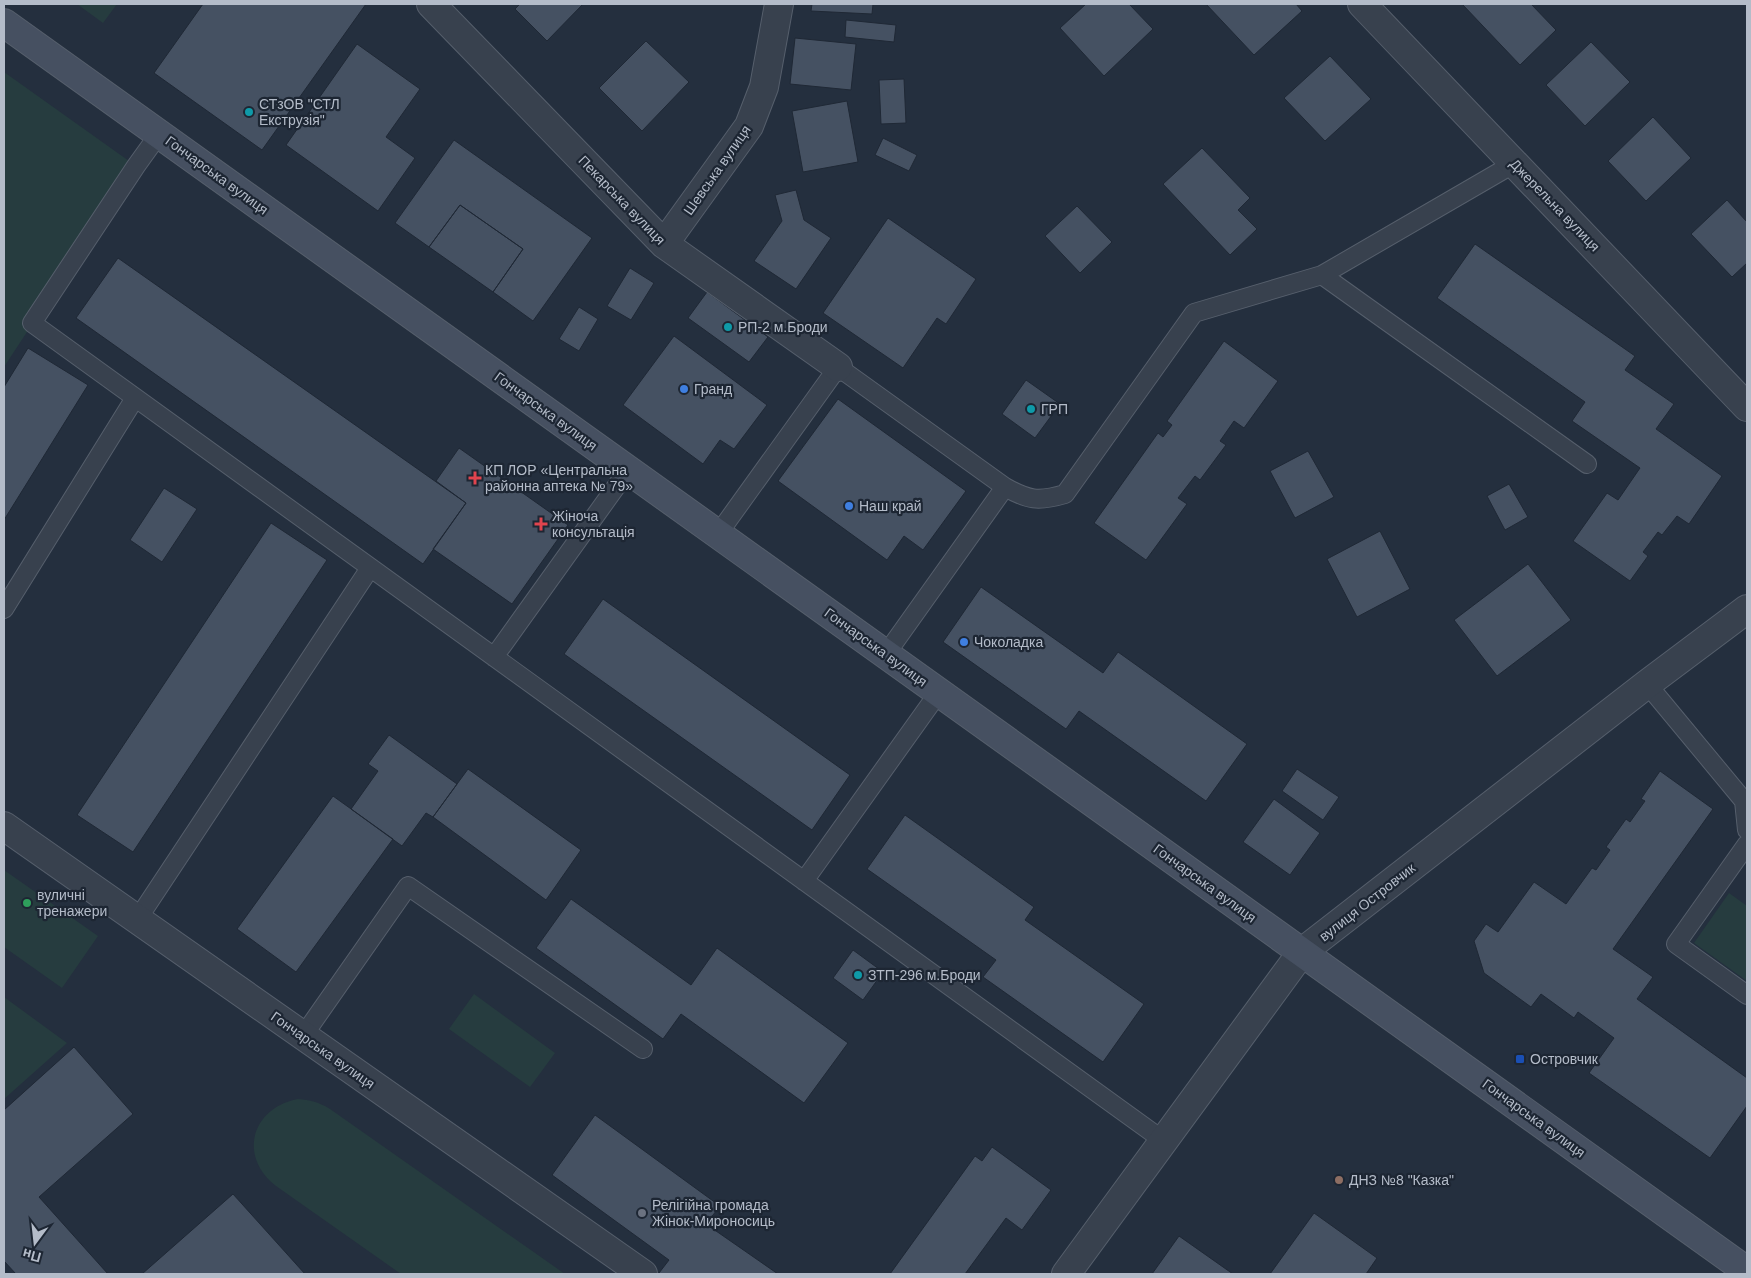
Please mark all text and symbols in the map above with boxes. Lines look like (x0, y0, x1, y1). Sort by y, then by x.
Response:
place label: СТзОВ "СТЛ Екструзія" (259, 96, 340, 128)
marker: СТзОВ "СТЛ Екструзія" (243, 106, 255, 118)
street label: Шевська вулиця (680, 122, 754, 218)
street label: Гончарська вулиця (163, 132, 271, 218)
street label: Пекарська вулиця (575, 152, 669, 248)
street label: Джерельна вулиця (1507, 156, 1603, 254)
place label: РП-2 м.Броди (738, 319, 828, 335)
marker: РП-2 м.Броди (722, 321, 734, 333)
street label: Гончарська вулиця (492, 368, 600, 454)
place label: Гранд (694, 381, 732, 397)
marker: Гранд (678, 383, 690, 395)
place label: ГРП (1041, 401, 1068, 417)
marker: ГРП (1025, 403, 1037, 415)
place label: КП ЛОР «Центральна районна аптека № 79» (485, 462, 633, 494)
marker: КП ЛОР «Центральна районна аптека № 79» (469, 472, 481, 484)
place label: Наш край (859, 498, 922, 514)
marker: Наш край (843, 500, 855, 512)
place label: Жіноча консультація (552, 508, 635, 540)
marker: Жіноча консультація (534, 517, 548, 531)
street label: Гончарська вулиця (822, 604, 930, 690)
place label: Чоколадка (974, 634, 1043, 650)
marker: Чоколадка (958, 636, 970, 648)
street label: Гончарська вулиця (1151, 840, 1259, 926)
street label: вулиця Островчик (1316, 859, 1419, 944)
place label: вуличні тренажери (37, 887, 107, 919)
marker: вуличні тренажери (21, 897, 33, 909)
place label: ЗТП-296 м.Броди (868, 967, 981, 983)
marker: ЗТП-296 м.Броди (852, 969, 864, 981)
street label: Гончарська вулиця (268, 1008, 378, 1092)
place label: Островчик (1530, 1051, 1599, 1067)
marker: Островчик (1514, 1053, 1526, 1065)
street label: Гончарська вулиця (1480, 1075, 1588, 1161)
place label: ДНЗ №8 "Казка" (1349, 1172, 1454, 1188)
marker: ДНЗ №8 "Казка" (1333, 1174, 1345, 1186)
place label: Релігійна громада Жінок-Мироносиць (652, 1197, 775, 1229)
marker: Релігійна громада Жінок-Мироносиць (636, 1207, 648, 1219)
north arrow (10, 1218, 60, 1268)
text: Пн (21, 1245, 43, 1266)

